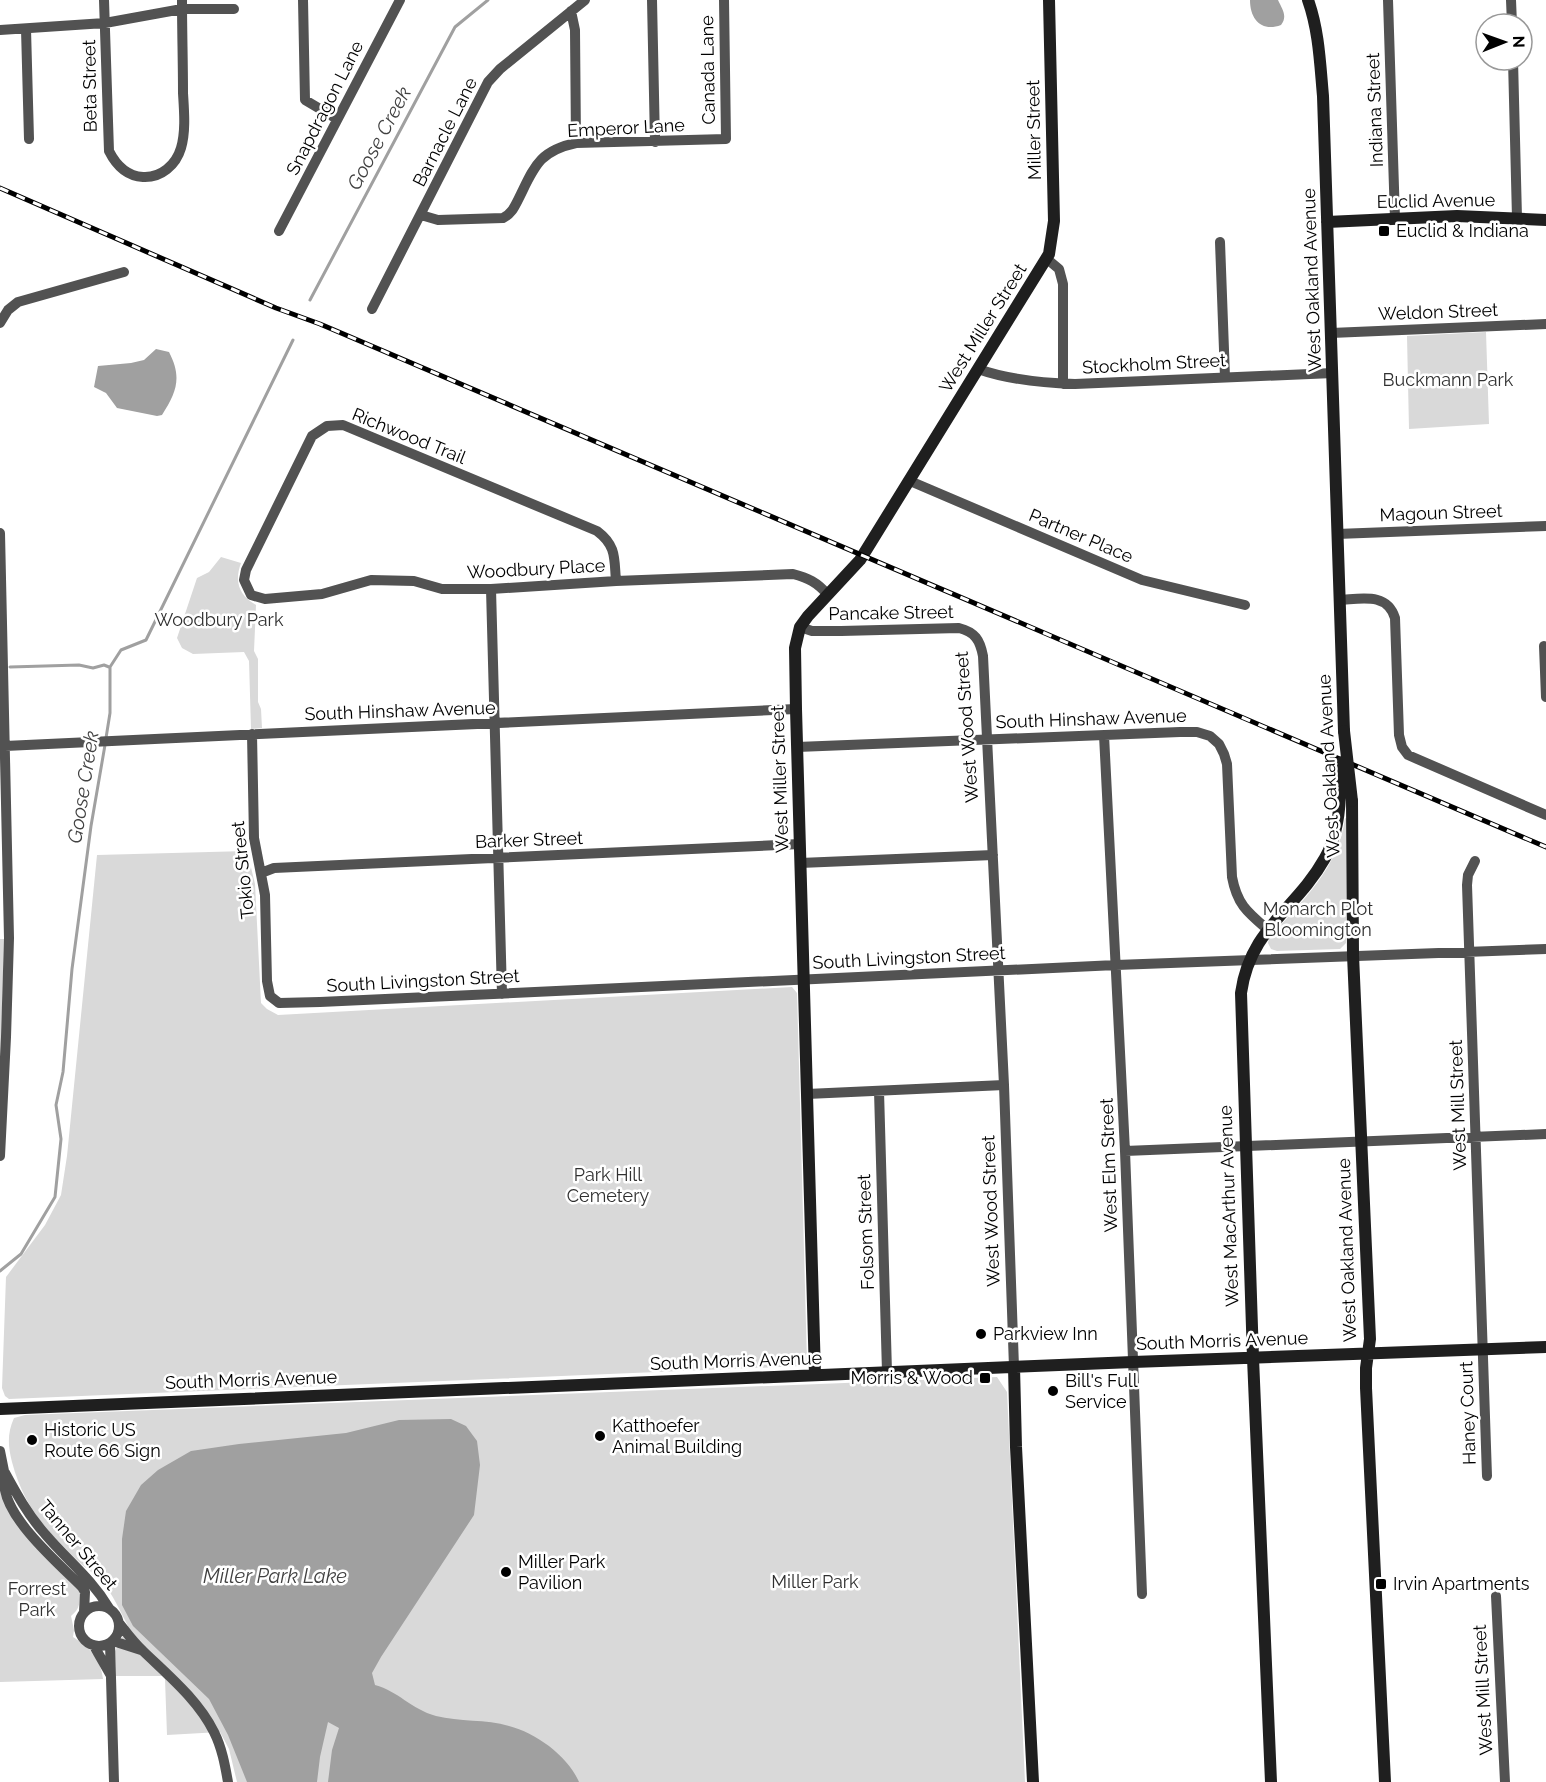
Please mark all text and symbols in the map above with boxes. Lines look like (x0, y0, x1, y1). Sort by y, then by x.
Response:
north arrow (1474, 12, 1534, 72)
street label: Canada Lane (696, 15, 719, 125)
text: N (1509, 35, 1528, 48)
street label: Snapdragon Lane (282, 37, 368, 178)
street label: Beta Street (78, 39, 101, 133)
street label: Indiana Street (1362, 52, 1387, 168)
street label: Barnacle Lane (408, 73, 481, 190)
street label: Miller Street (1022, 80, 1045, 180)
water label: Goose Creek (342, 82, 416, 194)
street label: Emperor Lane (567, 114, 686, 141)
street label: West Oakland Avenue (1298, 187, 1325, 372)
street label: Euclid Avenue (1377, 189, 1496, 212)
place label: Euclid & Indiana (1396, 220, 1529, 241)
marker: Euclid & Indiana (1377, 224, 1391, 238)
street label: West Miller Street (934, 259, 1031, 396)
street label: Weldon Street (1378, 299, 1498, 324)
street label: Stockholm Street (1082, 349, 1226, 378)
park label: Buckmann Park (1383, 369, 1514, 390)
street label: Richwood Trail (349, 403, 469, 468)
street label: Magoun Street (1379, 500, 1503, 525)
street label: Partner Place (1026, 504, 1137, 567)
street label: Woodbury Place (466, 554, 606, 583)
street label: Pancake Street (828, 601, 954, 624)
park label: Woodbury Park (155, 609, 284, 630)
street label: West Wood Street (951, 651, 982, 803)
street label: West Oakland Avenue (1313, 673, 1344, 858)
street label: South Hinshaw Avenue (304, 697, 496, 724)
street label: West Miller Street (766, 705, 793, 853)
street label: South Hinshaw Avenue (995, 705, 1187, 732)
water label: Goose Creek (62, 729, 104, 845)
street label: Tokio Street (227, 820, 258, 920)
street label: Barker Street (475, 827, 583, 852)
park label: Monarch Plot Bloomington (1263, 898, 1373, 940)
street label: South Livingston Street (812, 942, 1006, 973)
street label: South Livingston Street (326, 965, 520, 996)
street label: West Mill Street (1445, 1039, 1470, 1171)
street label: West Elm Street (1096, 1097, 1121, 1233)
street label: West MacArthur Avenue (1214, 1104, 1243, 1307)
street label: West Wood Street (977, 1135, 1004, 1287)
street label: West Oakland Avenue (1333, 1157, 1360, 1342)
park label: Park Hill Cemetery (567, 1164, 649, 1206)
street label: Folsom Street (853, 1174, 878, 1290)
place label: Parkview Inn (993, 1323, 1098, 1344)
marker: Parkview Inn (974, 1327, 988, 1341)
street label: South Morris Avenue (1136, 1327, 1309, 1354)
street label: South Morris Avenue (650, 1347, 823, 1374)
street label: Haney Court (1455, 1361, 1480, 1465)
street label: South Morris Avenue (165, 1366, 338, 1393)
place label: Morris & Wood (851, 1367, 973, 1388)
place label: Bill's Full Service (1065, 1370, 1138, 1412)
marker: Morris & Wood (978, 1371, 992, 1385)
marker: Bill's Full Service (1046, 1384, 1060, 1398)
place label: Katthoefer Animal Building (612, 1415, 742, 1457)
place label: Historic US Route 66 Sign (44, 1419, 161, 1461)
marker: Katthoefer Animal Building (593, 1429, 607, 1443)
marker: Historic US Route 66 Sign (25, 1433, 39, 1447)
street label: Tanner Street (35, 1495, 122, 1594)
place label: Miller Park Pavilion (518, 1551, 606, 1593)
water label: Miller Park Lake (203, 1564, 347, 1588)
marker: Miller Park Pavilion (499, 1565, 513, 1579)
park label: Miller Park (771, 1571, 859, 1592)
place label: Irvin Apartments (1393, 1573, 1530, 1594)
marker: Irvin Apartments (1374, 1577, 1388, 1591)
park label: Forrest Park (8, 1578, 66, 1620)
street label: West Mill Street (1469, 1624, 1496, 1756)

